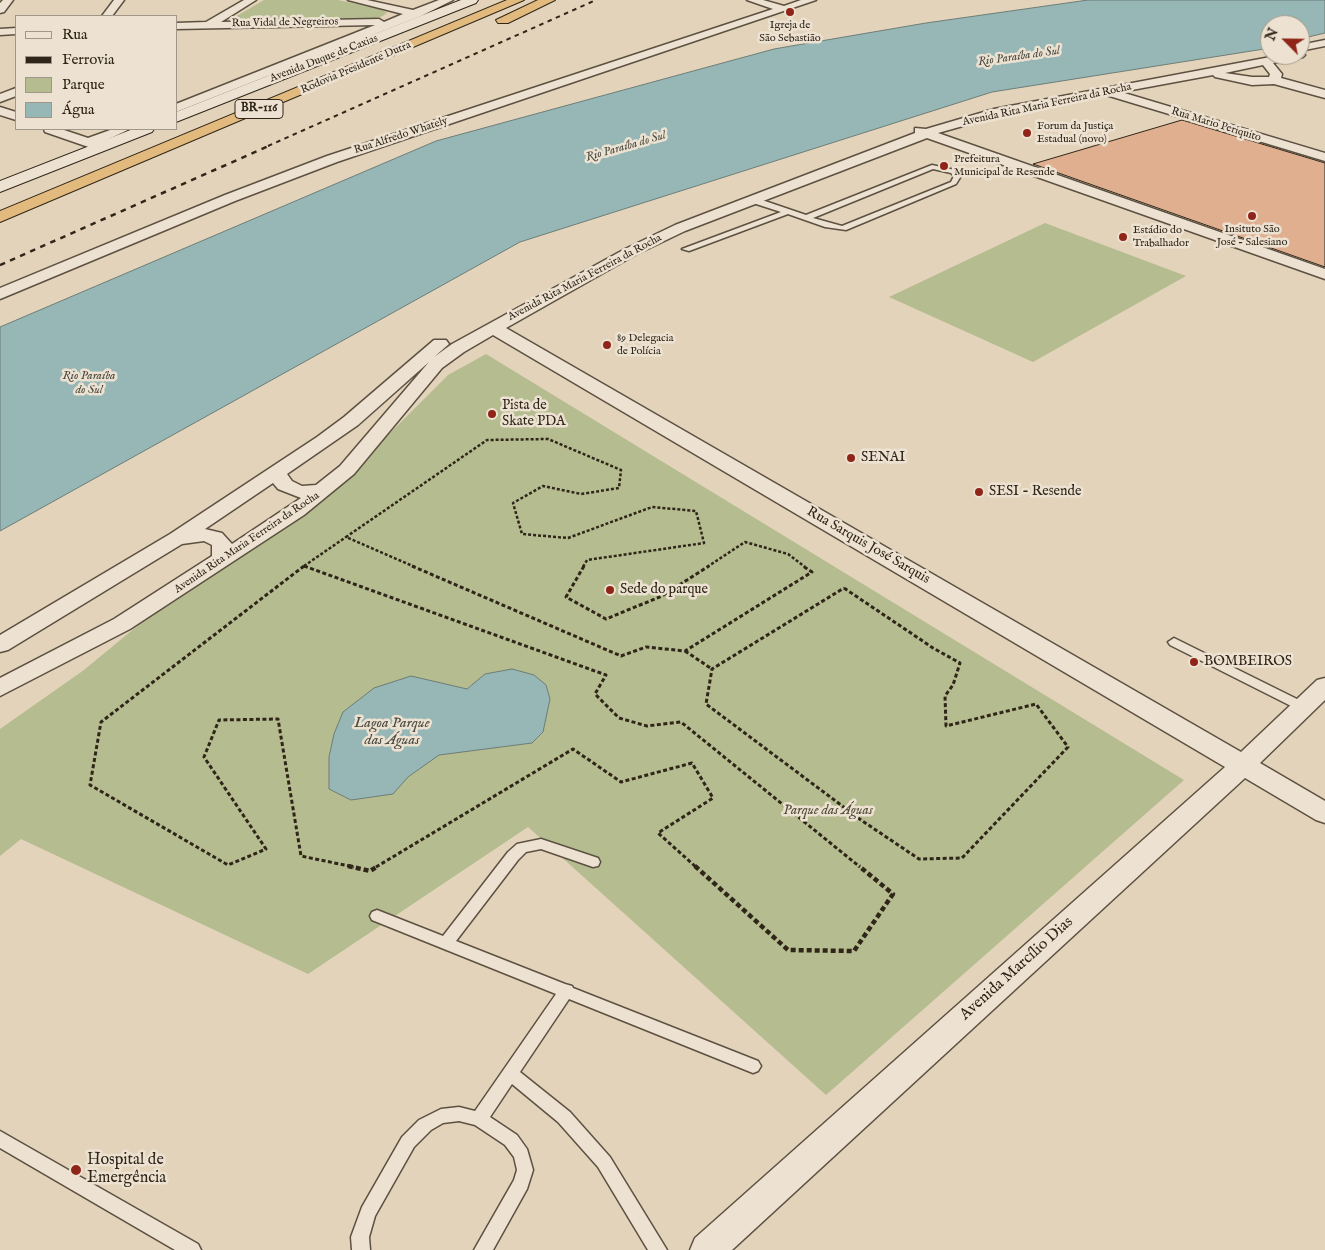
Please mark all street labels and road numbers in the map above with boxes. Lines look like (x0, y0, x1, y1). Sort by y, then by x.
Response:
street label: Rua Vidal de Negreiros (232, 15, 338, 31)
street label: Avenida Duque de Caxias (268, 32, 380, 86)
street label: Rodovia Presidente Dutra (299, 39, 413, 97)
street label: Avenida Rita Maria Ferreira da Rocha (961, 81, 1133, 129)
road number: BR-116 (235, 100, 283, 118)
street label: Rua Mario Periquito (1169, 105, 1263, 145)
street label: Rua Alfredo Whately (353, 115, 449, 157)
street label: Avenida Rita Maria Ferreira da Rocha (506, 232, 664, 324)
street label: Avenida Rita Maria Ferreira da Rocha (172, 489, 322, 597)
street label: Rua Sarquis José Sarquis (803, 504, 933, 588)
street label: Avenida Marcílio Dias (956, 913, 1078, 1025)

